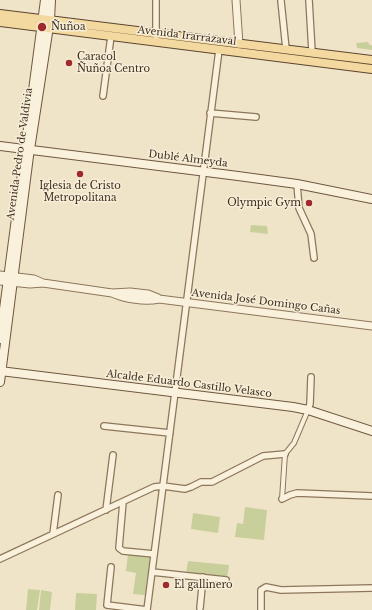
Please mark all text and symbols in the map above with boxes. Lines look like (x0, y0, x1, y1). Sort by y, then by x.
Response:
marker: Ñuñoa (36, 21, 48, 33)
place label: Ñuñoa (51, 21, 85, 33)
street label: Avenida Irarrázaval (137, 24, 237, 48)
place label: Caracol Ñuñoa Centro (77, 51, 150, 74)
marker: Caracol Ñuñoa Centro (64, 58, 74, 68)
street label: Avenida Pedro de Valdivia (5, 87, 35, 221)
street label: Dublé Almeyda (148, 148, 228, 170)
marker: Iglesia de Cristo Metropolitana (75, 169, 85, 179)
place label: Iglesia de Cristo Metropolitana (39, 180, 121, 204)
place label: Olympic Gym (227, 197, 301, 209)
marker: Olympic Gym (304, 198, 314, 208)
street label: Avenida José Domingo Cañas (191, 287, 341, 317)
street label: Alcalde Eduardo Castillo Velasco (106, 368, 272, 400)
place label: El gallinero (174, 579, 233, 591)
marker: El gallinero (161, 580, 171, 590)

